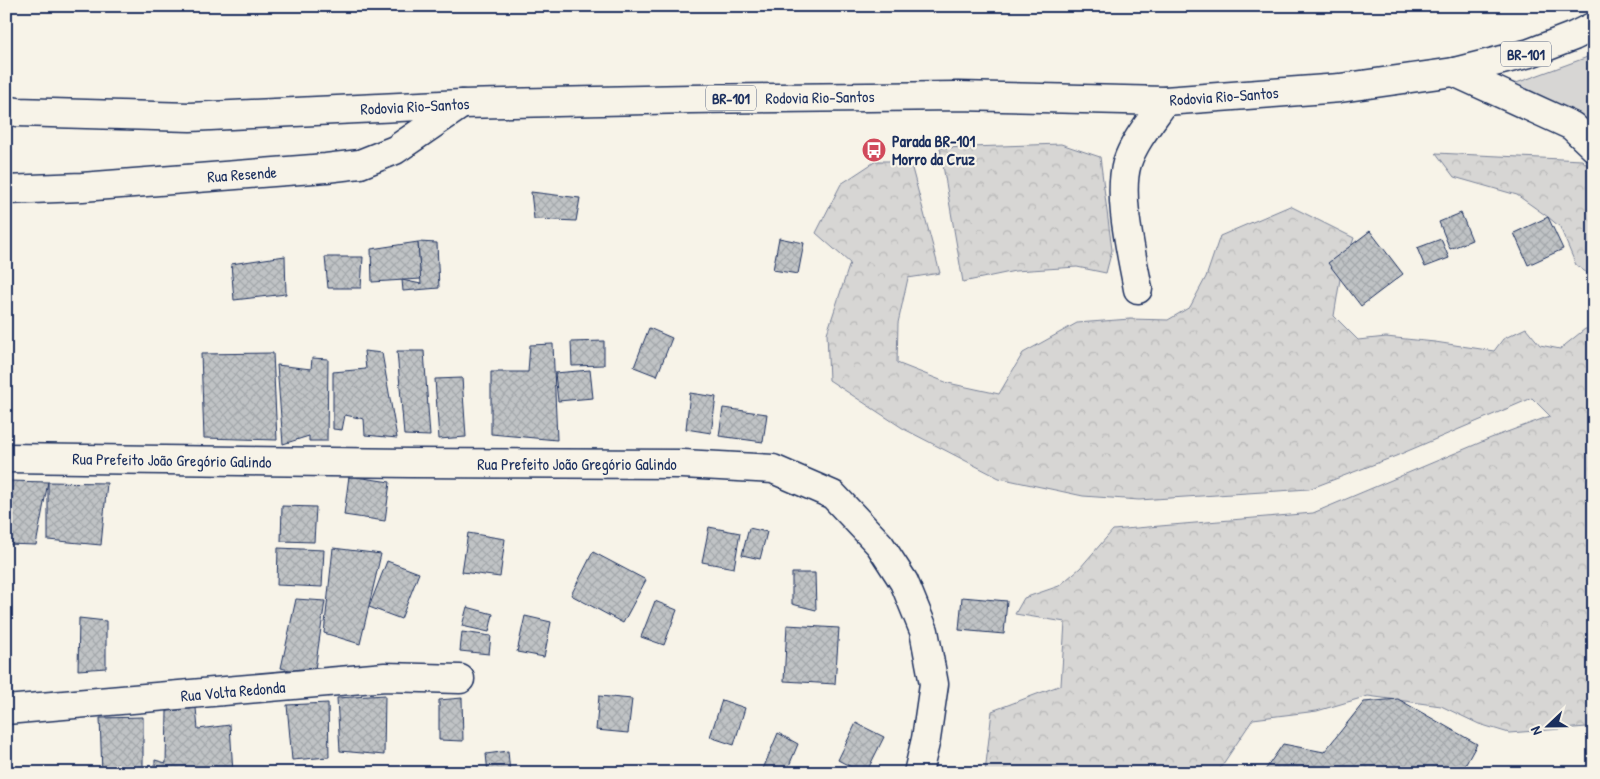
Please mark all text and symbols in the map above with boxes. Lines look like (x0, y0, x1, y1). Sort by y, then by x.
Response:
road number: BR-101 (1501, 42, 1551, 66)
street label: Rodovia Rio-Santos (1169, 81, 1279, 111)
street label: Rodovia Rio-Santos (765, 85, 875, 109)
road number: BR-101 (706, 86, 756, 110)
street label: Rodovia Rio-Santos (360, 92, 470, 120)
place label: Parada BR-101 Morro da Cruz (892, 130, 975, 170)
bus stop icon: Parada BR-101 Morro da Cruz (861, 137, 887, 163)
street label: Rua Resende (207, 161, 278, 187)
street label: Rua Prefeito João Gregório Galindo (72, 447, 272, 473)
street label: Rua Prefeito João Gregório Galindo (477, 453, 677, 475)
street label: Rua Volta Redonda (180, 675, 286, 707)
north arrow (1522, 702, 1572, 752)
text: N (1525, 724, 1546, 738)

